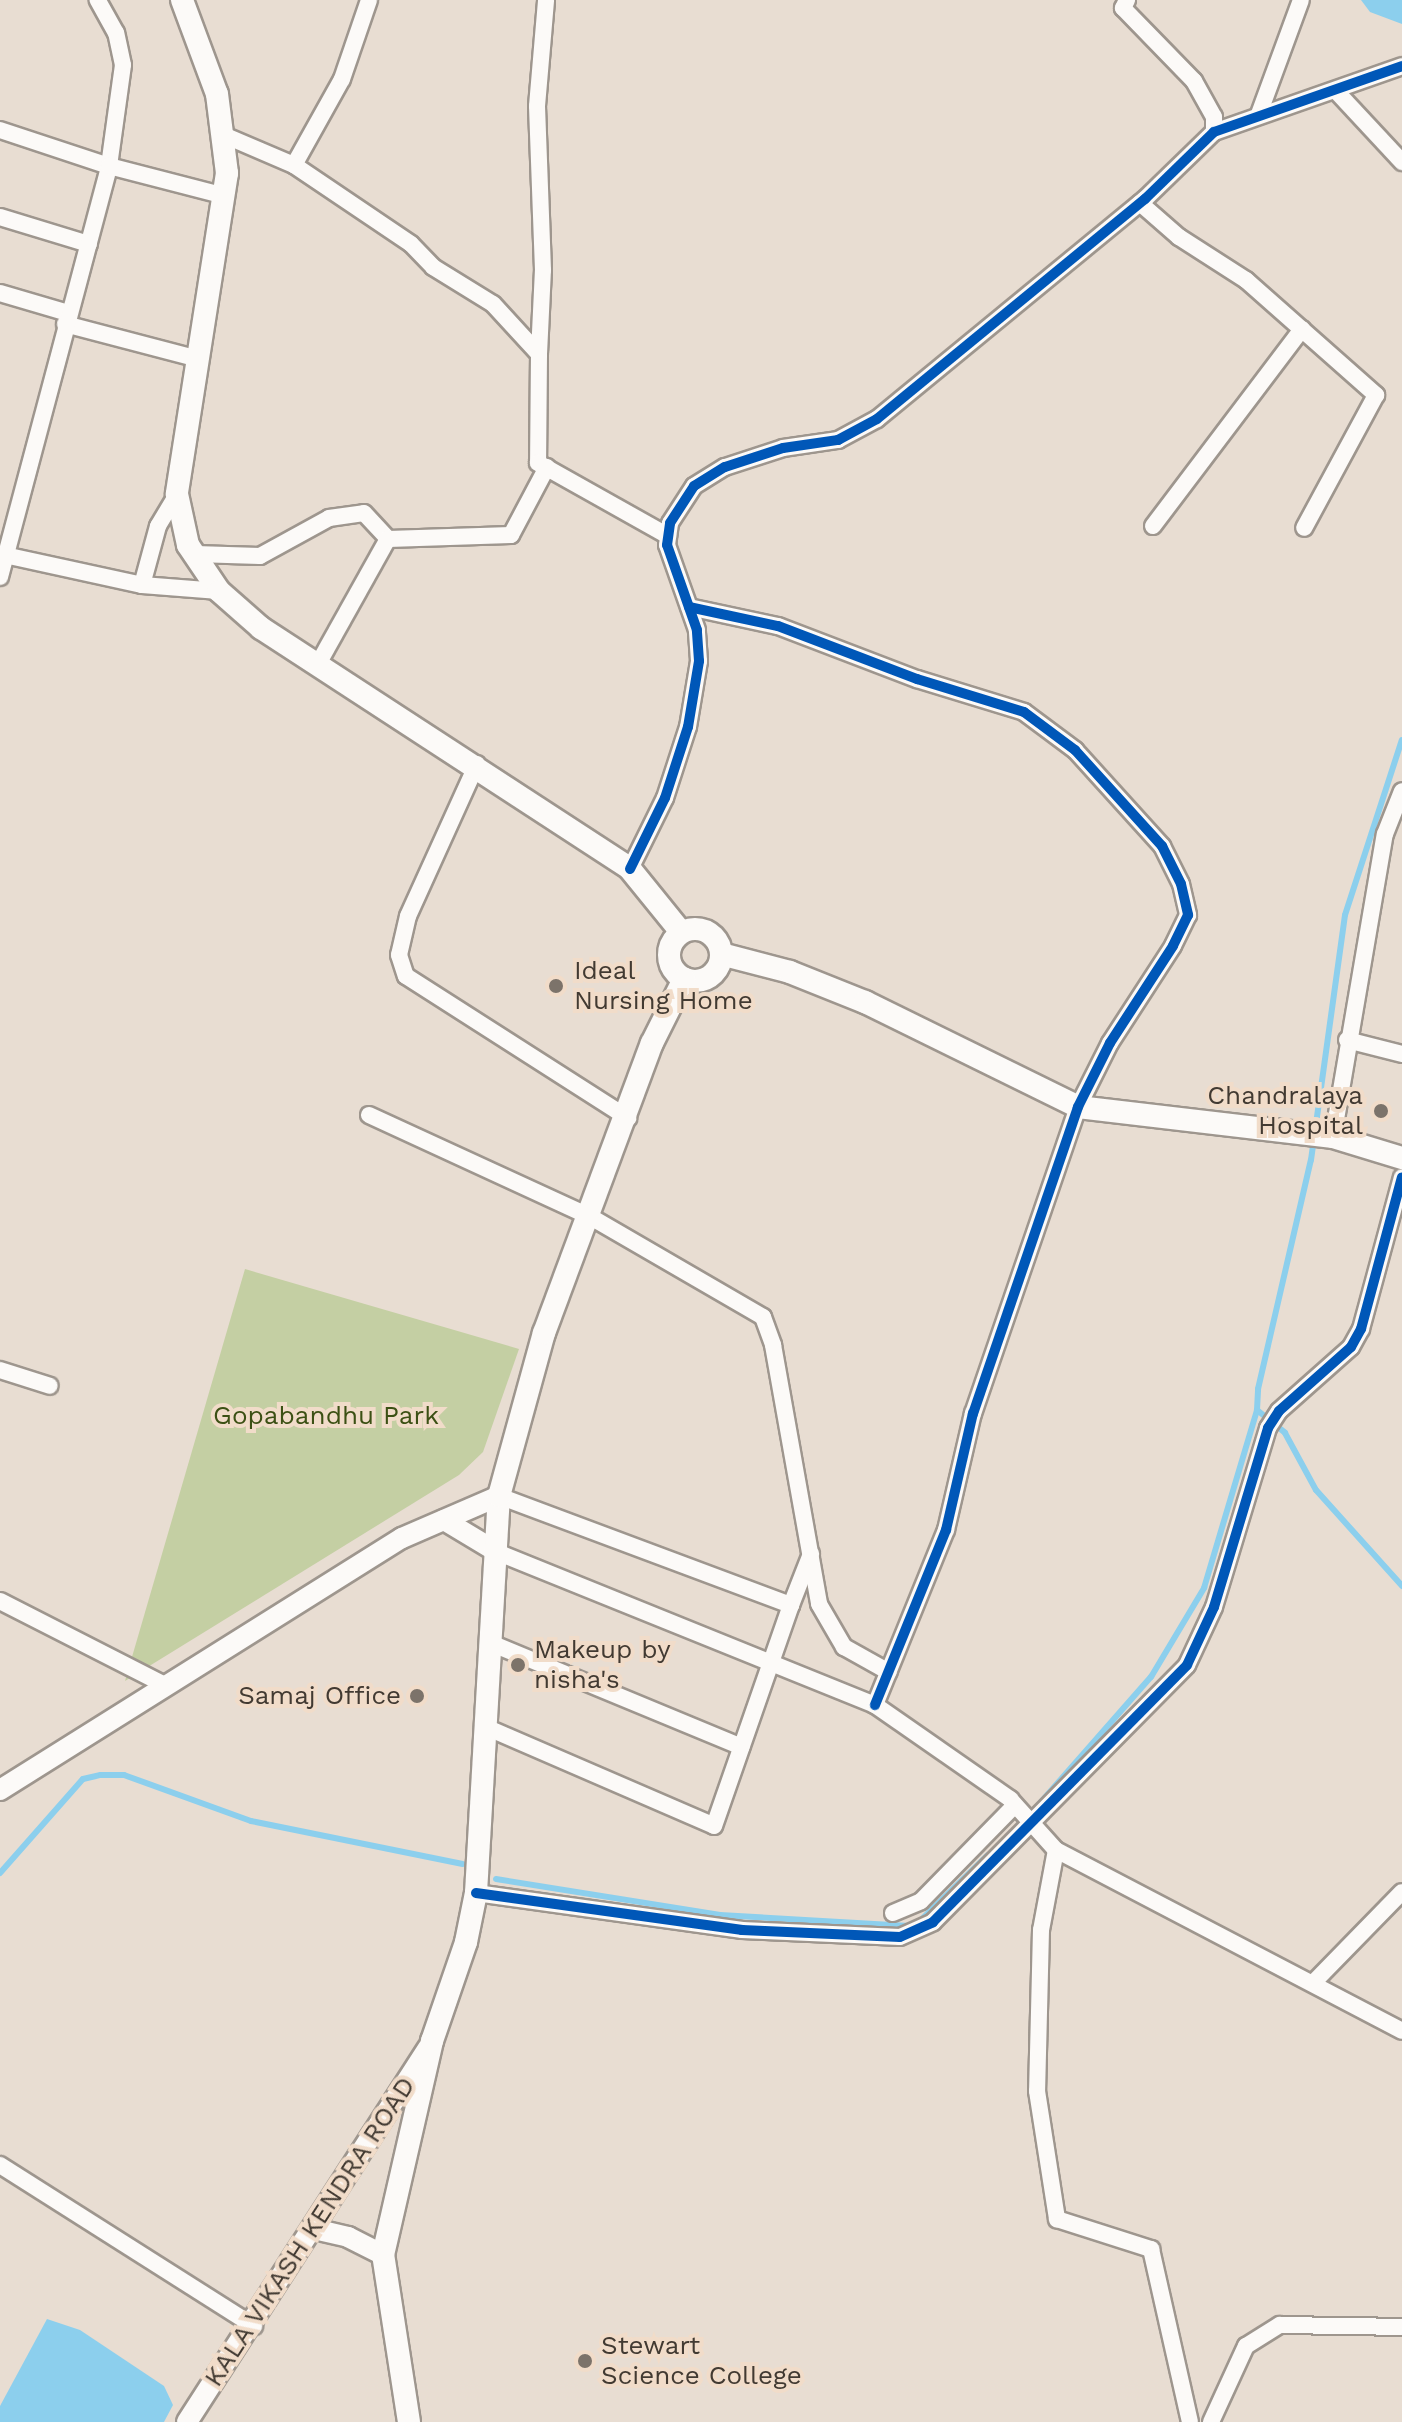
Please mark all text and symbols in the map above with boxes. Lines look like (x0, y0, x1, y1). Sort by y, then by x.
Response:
place label: Ideal Nursing Home (574, 955, 753, 1016)
marker: Ideal Nursing Home (545, 975, 567, 997)
place label: Chandralaya Hospital (1207, 1080, 1363, 1142)
marker: Chandralaya Hospital (1370, 1100, 1392, 1122)
park label: Gopabandhu Park (213, 1400, 439, 1432)
place label: Makeup by nisha's (534, 1634, 671, 1696)
marker: Makeup by nisha's (509, 1656, 527, 1674)
place label: Samaj Office (238, 1680, 401, 1712)
marker: Samaj Office (408, 1687, 426, 1705)
street label: KALA VIKASH KENDRA ROAD (197, 2070, 423, 2394)
place label: Stewart Science College (601, 2330, 802, 2392)
marker: Stewart Science College (576, 2352, 594, 2370)

